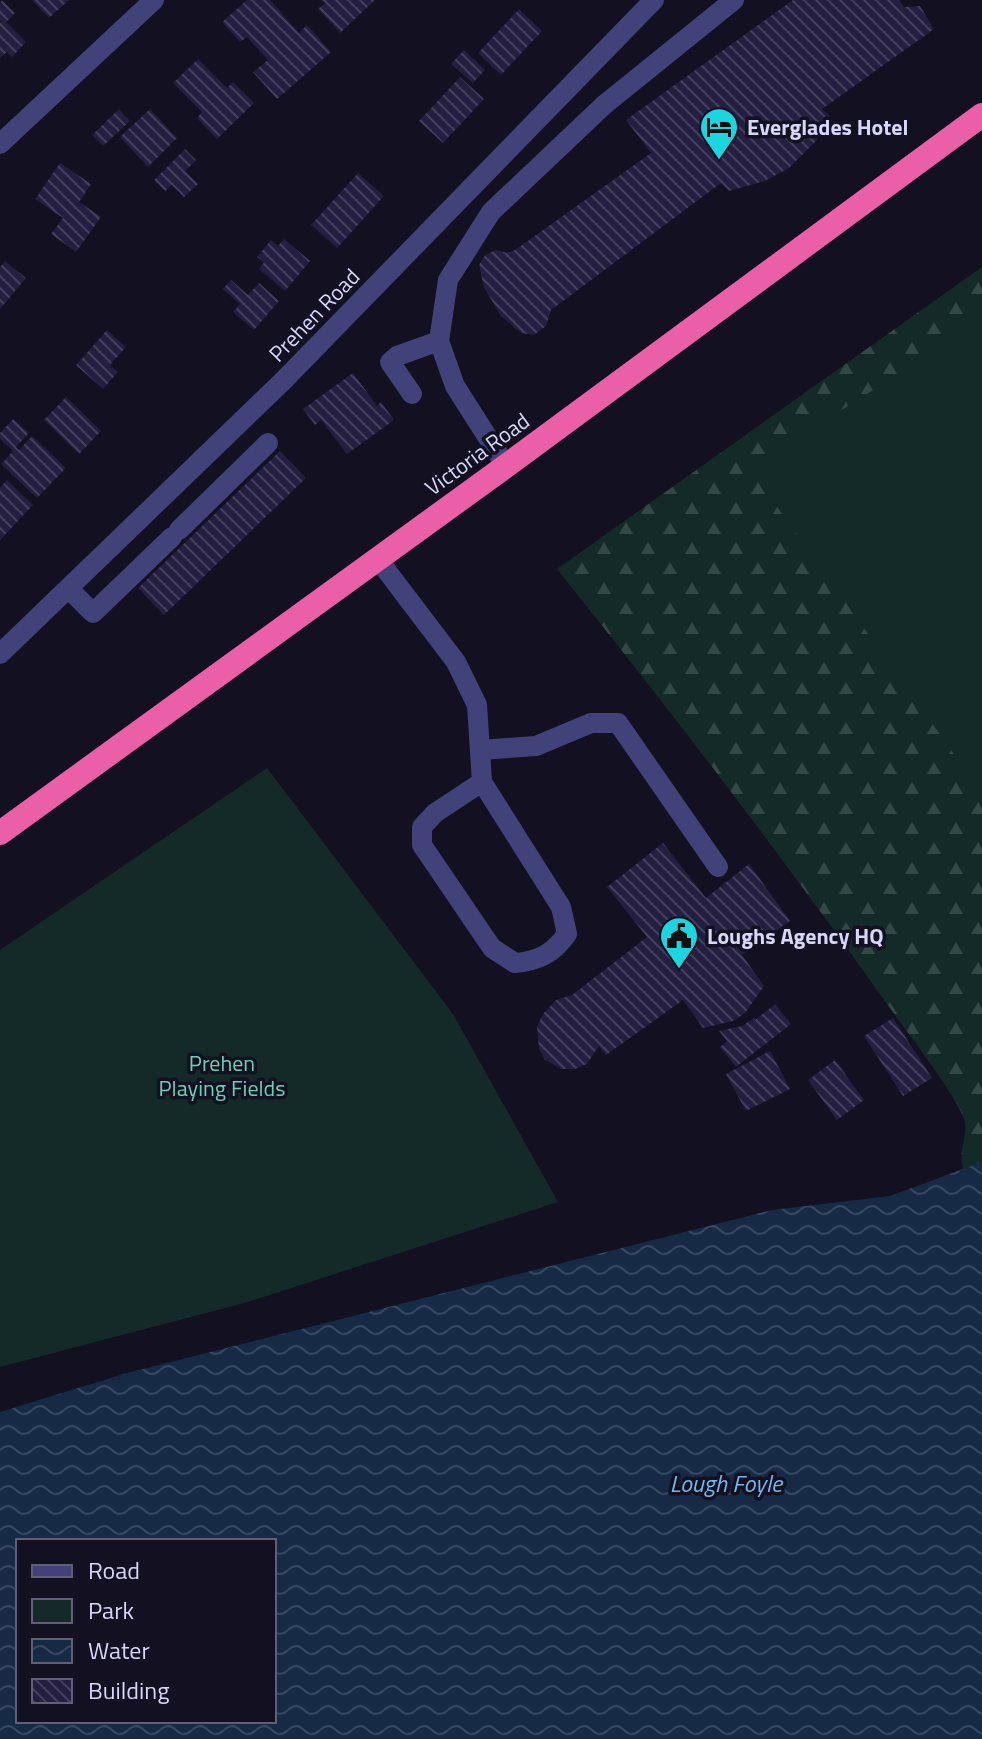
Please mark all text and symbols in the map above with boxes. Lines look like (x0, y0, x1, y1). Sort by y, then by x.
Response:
hotel icon: Everglades Hotel (698, 106, 740, 161)
place label: Everglades Hotel (747, 110, 908, 144)
street label: Prehen Road (261, 260, 367, 370)
street label: Victoria Road (417, 404, 537, 504)
public building icon: Loughs Agency HQ (658, 915, 700, 970)
place label: Loughs Agency HQ (707, 919, 884, 953)
park label: Prehen Playing Fields (159, 1046, 285, 1105)
water label: Lough Foyle (670, 1465, 784, 1501)
legend (16, 1539, 276, 1723)
text: Road (88, 1552, 140, 1588)
text: Park (88, 1592, 134, 1628)
text: Water (88, 1632, 150, 1668)
text: Building (88, 1672, 170, 1708)

